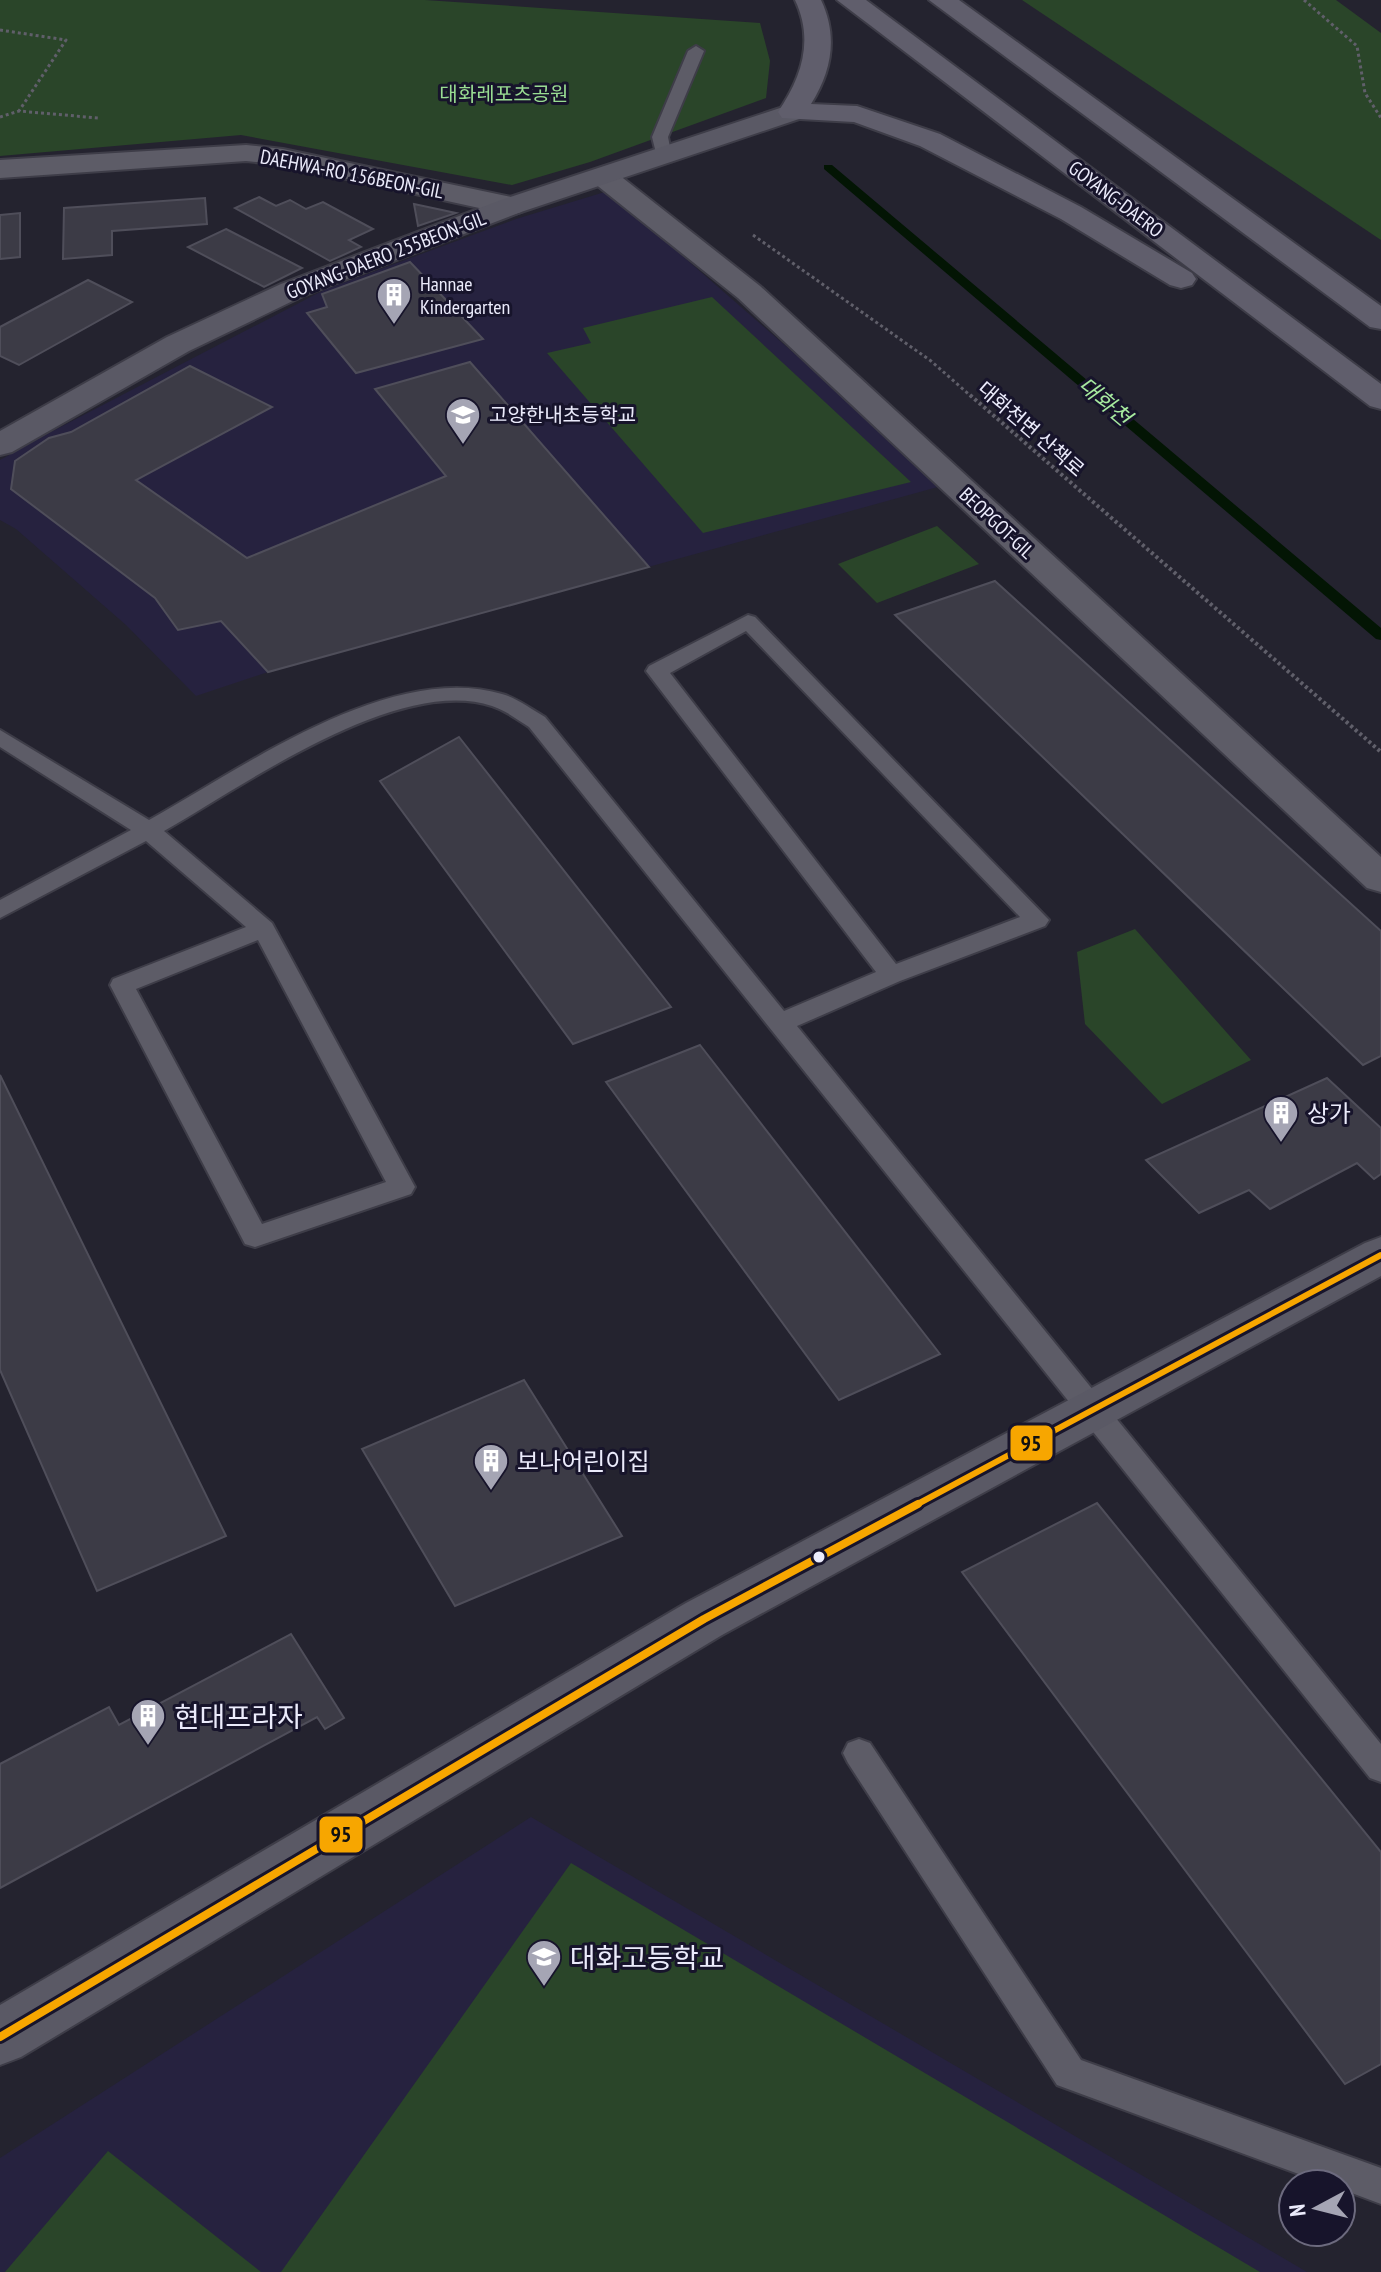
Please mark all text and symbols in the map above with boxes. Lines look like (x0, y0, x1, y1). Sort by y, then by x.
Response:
park label: 대화레포츠공원 (440, 81, 568, 107)
street label: DAEHWA-RO 156BEON-GIL (258, 143, 446, 205)
street label: GOYANG-DAERO (1063, 155, 1169, 243)
street label: GOYANG-DAERO 255BEON-GIL (283, 205, 490, 305)
place label: Hannae Kindergarten (420, 271, 510, 320)
building icon: Hannae Kindergarten (375, 276, 413, 326)
water label: 대화천 (1073, 371, 1139, 433)
street label: 대화천변 산책로 (972, 376, 1090, 482)
school or university icon: 고양한내초등학교 (444, 396, 482, 446)
place label: 고양한내초등학교 (489, 402, 636, 428)
street label: BEOPGOT-GIL (954, 482, 1040, 565)
building icon: 상가 (1262, 1094, 1300, 1144)
place label: 상가 (1307, 1098, 1351, 1129)
line badge: 95 (1009, 1424, 1054, 1462)
text: 95 (1020, 1429, 1042, 1457)
building icon: 보나어린이집 (472, 1442, 510, 1492)
place label: 보나어린이집 (517, 1446, 649, 1477)
unlabelled marker (811, 1549, 827, 1565)
building icon: 현대프라자 (129, 1697, 167, 1747)
place label: 현대프라자 (174, 1698, 303, 1735)
line badge: 95 (318, 1815, 364, 1854)
text: 95 (330, 1820, 352, 1848)
school or university icon: 대화고등학교 (525, 1938, 563, 1988)
place label: 대화고등학교 (570, 1939, 725, 1976)
north arrow (1277, 2168, 1357, 2248)
text: N (1283, 2203, 1312, 2218)

